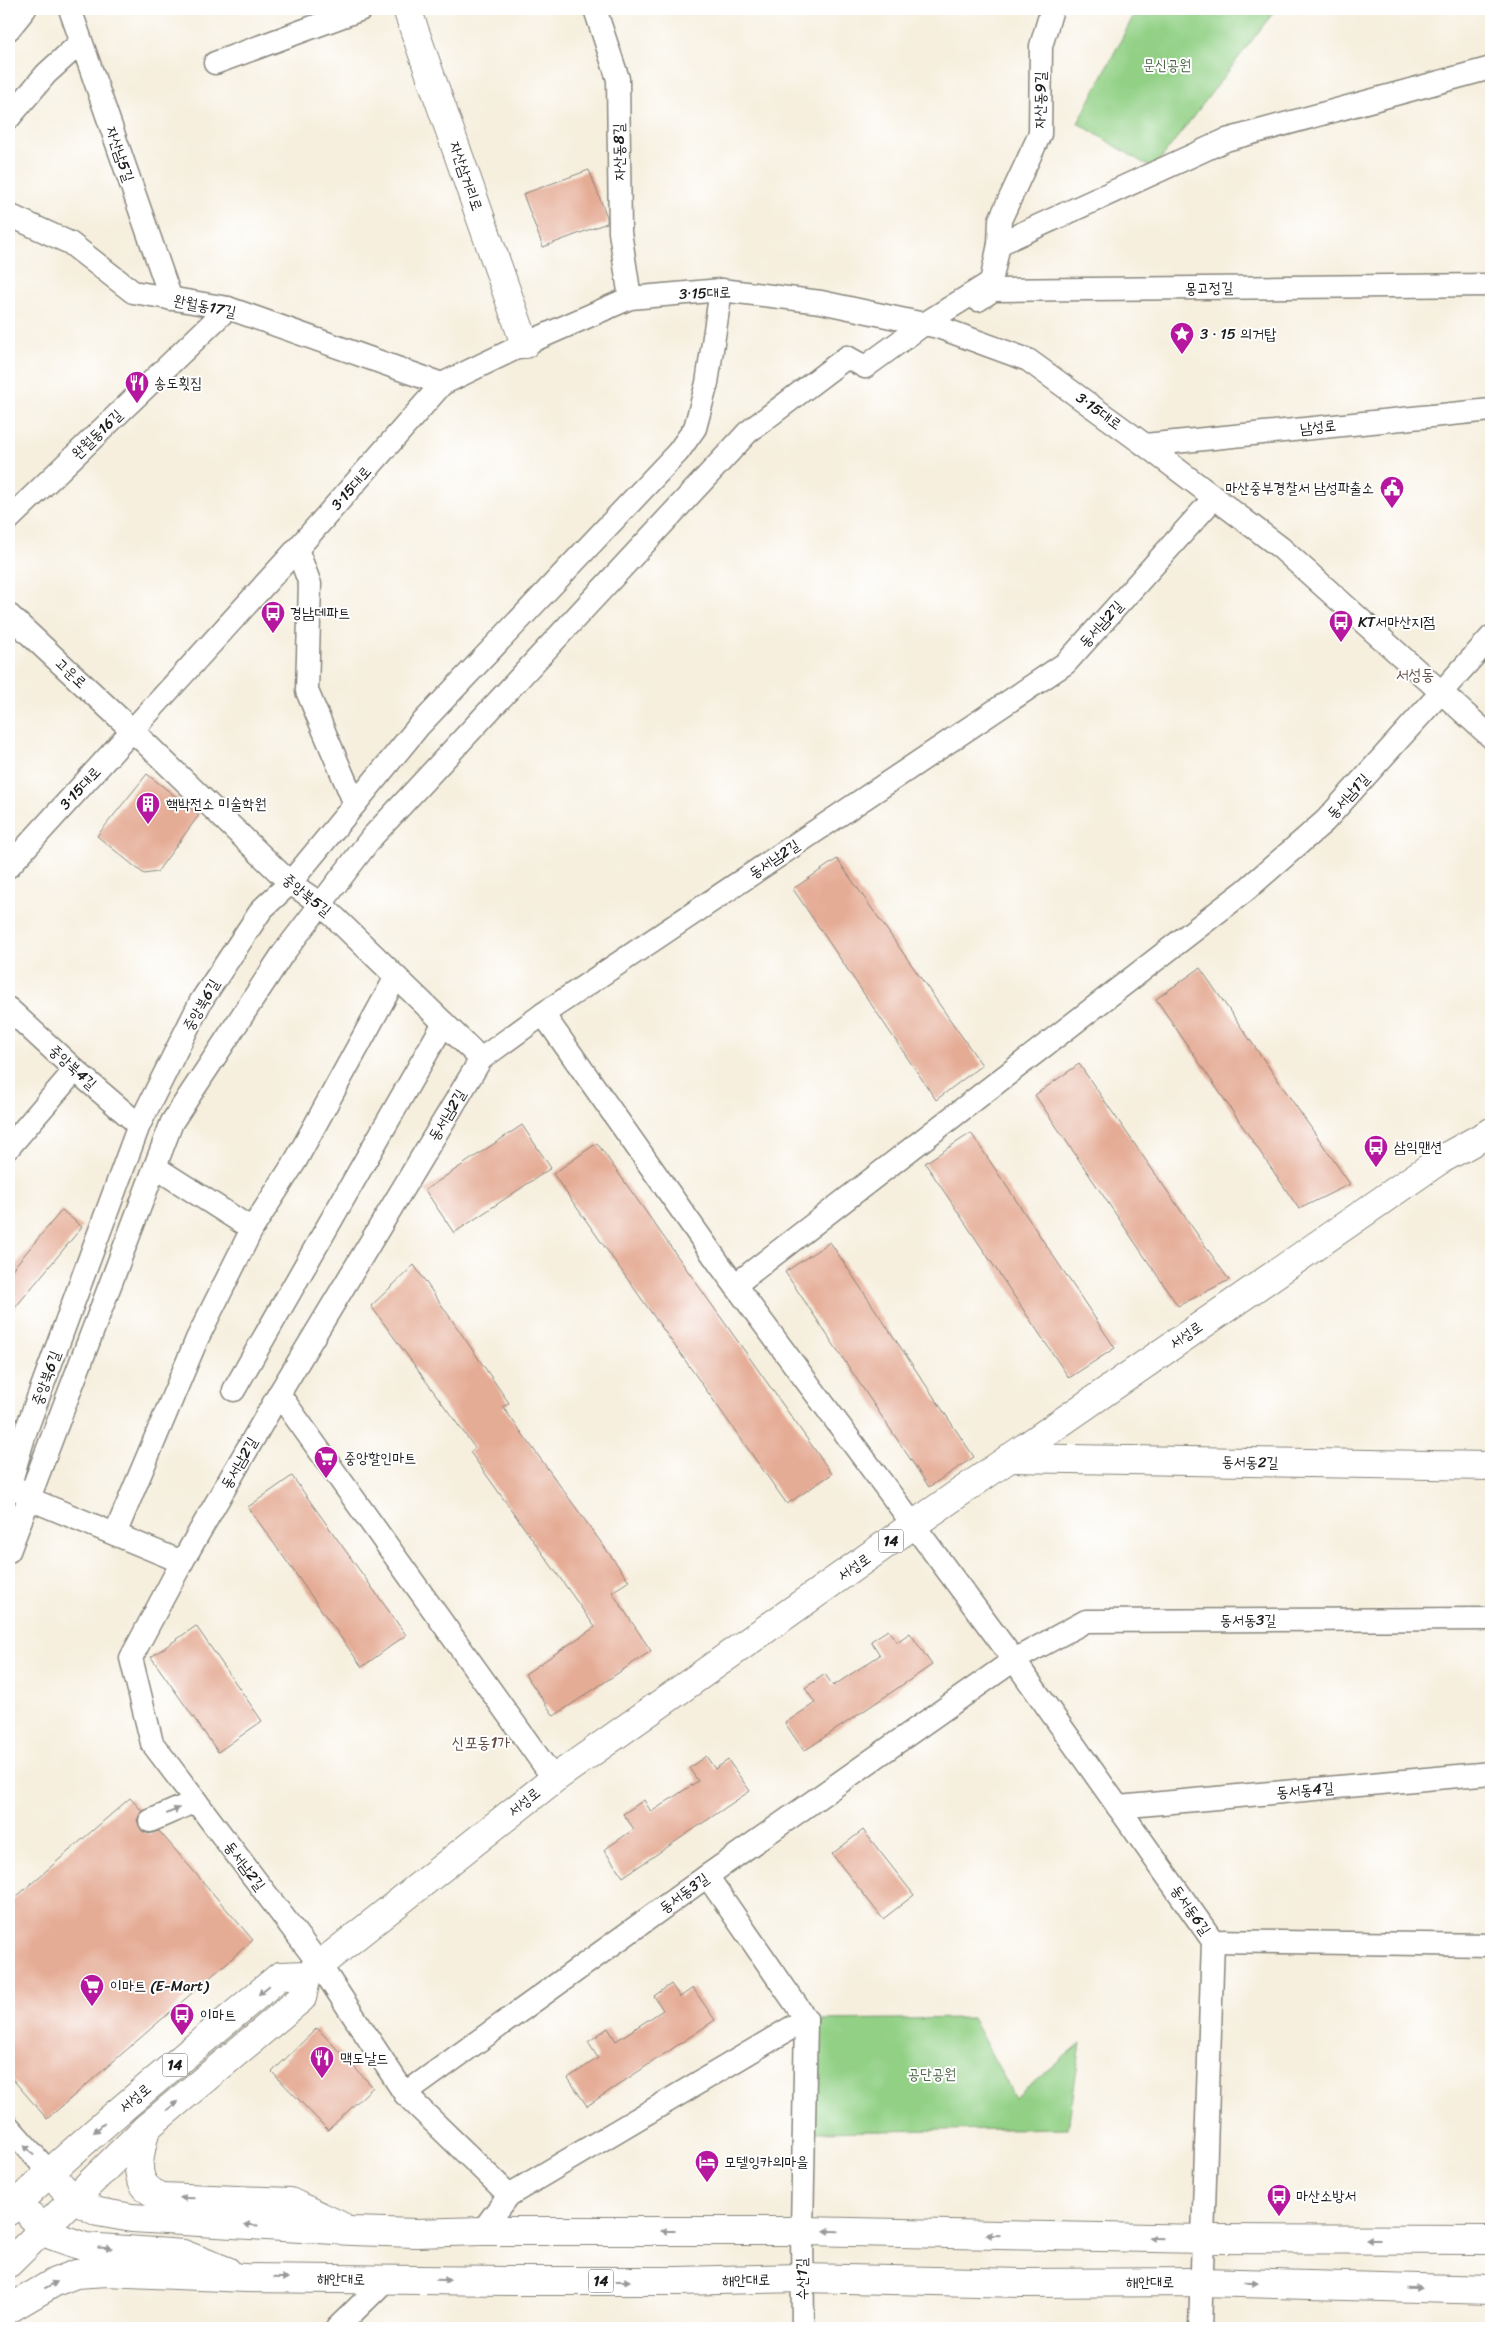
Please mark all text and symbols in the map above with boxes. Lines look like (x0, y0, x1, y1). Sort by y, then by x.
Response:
park label: 문신공원 (1143, 52, 1191, 78)
street label: 자산동9길 (1027, 71, 1053, 129)
street label: 자산남5길 (98, 123, 142, 185)
street label: 자산동8길 (606, 123, 632, 181)
street label: 자산삼거리로 (442, 138, 490, 214)
street label: 몽고정길 (1185, 275, 1233, 301)
street label: 3·15대로 (679, 279, 731, 307)
street label: 완월동17길 (171, 287, 239, 325)
place icon: 3ㆍ15 의거탑 (1169, 321, 1195, 355)
place label: 3ㆍ15 의거탑 (1200, 321, 1277, 347)
restaurant icon: 송도횟집 (124, 370, 150, 404)
place label: 송도횟집 (154, 370, 202, 396)
street label: 3·15대로 (1070, 385, 1128, 437)
street label: 완월동16길 (65, 403, 129, 465)
street label: 남성로 (1299, 412, 1337, 442)
street label: 3·15대로 (324, 460, 378, 516)
place label: 마산중부경찰서 남성파출소 (1225, 475, 1374, 501)
public building icon: 마산중부경찰서 남성파출소 (1379, 475, 1405, 509)
street label: 동서남2길 (1072, 594, 1130, 654)
bus stop icon: 경남데파트 (260, 600, 286, 634)
place label: 경남데파트 (290, 600, 350, 626)
bus stop icon: KT서마산지점 (1328, 609, 1354, 643)
place label: KT서마산지점 (1358, 609, 1435, 635)
street label: 고운로 (49, 651, 93, 695)
district label: 서성동 (1396, 660, 1434, 689)
street label: 3·15대로 (53, 760, 107, 816)
street label: 동서남1길 (1320, 767, 1376, 825)
building icon: 핵박전소 미술학원 (135, 791, 161, 825)
place label: 핵박전소 미술학원 (166, 791, 266, 817)
street label: 동서남2길 (743, 832, 805, 886)
street label: 중앙북5길 (276, 867, 338, 923)
street label: 중앙북6길 (176, 974, 226, 1036)
street label: 중앙북4길 (43, 1038, 103, 1096)
street label: 동서남2길 (421, 1084, 473, 1146)
bus stop icon: 삼익맨션 (1363, 1134, 1389, 1168)
place label: 삼익맨션 (1394, 1134, 1442, 1160)
street label: 서성로 (1164, 1314, 1208, 1356)
street label: 중앙북6길 (24, 1347, 68, 1409)
street label: 동서남2길 (214, 1432, 264, 1494)
supermarket icon: 중앙할인마트 (313, 1445, 339, 1479)
place label: 중앙할인마트 (344, 1445, 416, 1471)
street label: 동서동2길 (1221, 1449, 1279, 1475)
road number: 14 (878, 1530, 904, 1552)
street label: 서성로 (832, 1546, 876, 1588)
street label: 동서동3길 (1220, 1607, 1276, 1633)
district label: 신포동1가 (452, 1728, 510, 1757)
street label: 동서동4길 (1275, 1775, 1335, 1805)
street label: 서성로 (502, 1781, 546, 1823)
one-way arrow (166, 1807, 180, 1815)
street label: 동서남2길 (217, 1835, 273, 1897)
street label: 동서동3길 (653, 1866, 715, 1920)
street label: 동서동6길 (1164, 1879, 1218, 1941)
supermarket icon: 이마트 (E-Mart) (79, 1973, 105, 2007)
place label: 이마트 (E-Mart) (110, 1973, 209, 1999)
one-way arrow (257, 1984, 270, 1995)
bus stop icon: 이마트 (169, 2002, 195, 2036)
place label: 이마트 (200, 2002, 236, 2028)
restaurant icon: 맥도날드 (309, 2045, 335, 2079)
place label: 맥도날드 (340, 2045, 388, 2071)
road number: 14 (162, 2054, 188, 2076)
park label: 공단공원 (908, 2061, 956, 2087)
street label: 서성로 (113, 2076, 157, 2120)
one-way arrow (165, 2100, 178, 2111)
one-way arrow (94, 2122, 106, 2134)
one-way arrow (23, 2144, 35, 2156)
hotel icon: 모텔잉카의마을 (694, 2149, 720, 2183)
place label: 모텔잉카의마을 (724, 2149, 809, 2175)
bus stop icon: 마산소방서 (1266, 2183, 1292, 2217)
place label: 마산소방서 (1296, 2183, 1356, 2209)
one-way arrow (179, 2194, 195, 2202)
one-way arrow (242, 2221, 258, 2229)
one-way arrow (660, 2227, 676, 2235)
one-way arrow (823, 2227, 839, 2235)
one-way arrow (985, 2230, 1001, 2238)
one-way arrow (1147, 2234, 1163, 2242)
one-way arrow (1364, 2236, 1380, 2244)
one-way arrow (97, 2245, 113, 2253)
street label: 수산1길 (789, 2257, 815, 2301)
street label: 해안대로 (317, 2266, 365, 2292)
street label: 해안대로 (722, 2267, 770, 2293)
street label: 해안대로 (1126, 2269, 1174, 2295)
road number: 14 (588, 2270, 614, 2292)
one-way arrow (273, 2274, 289, 2282)
one-way arrow (436, 2276, 452, 2284)
one-way arrow (616, 2277, 632, 2285)
one-way arrow (44, 2280, 58, 2288)
one-way arrow (1243, 2280, 1259, 2288)
one-way arrow (1406, 2284, 1422, 2292)

